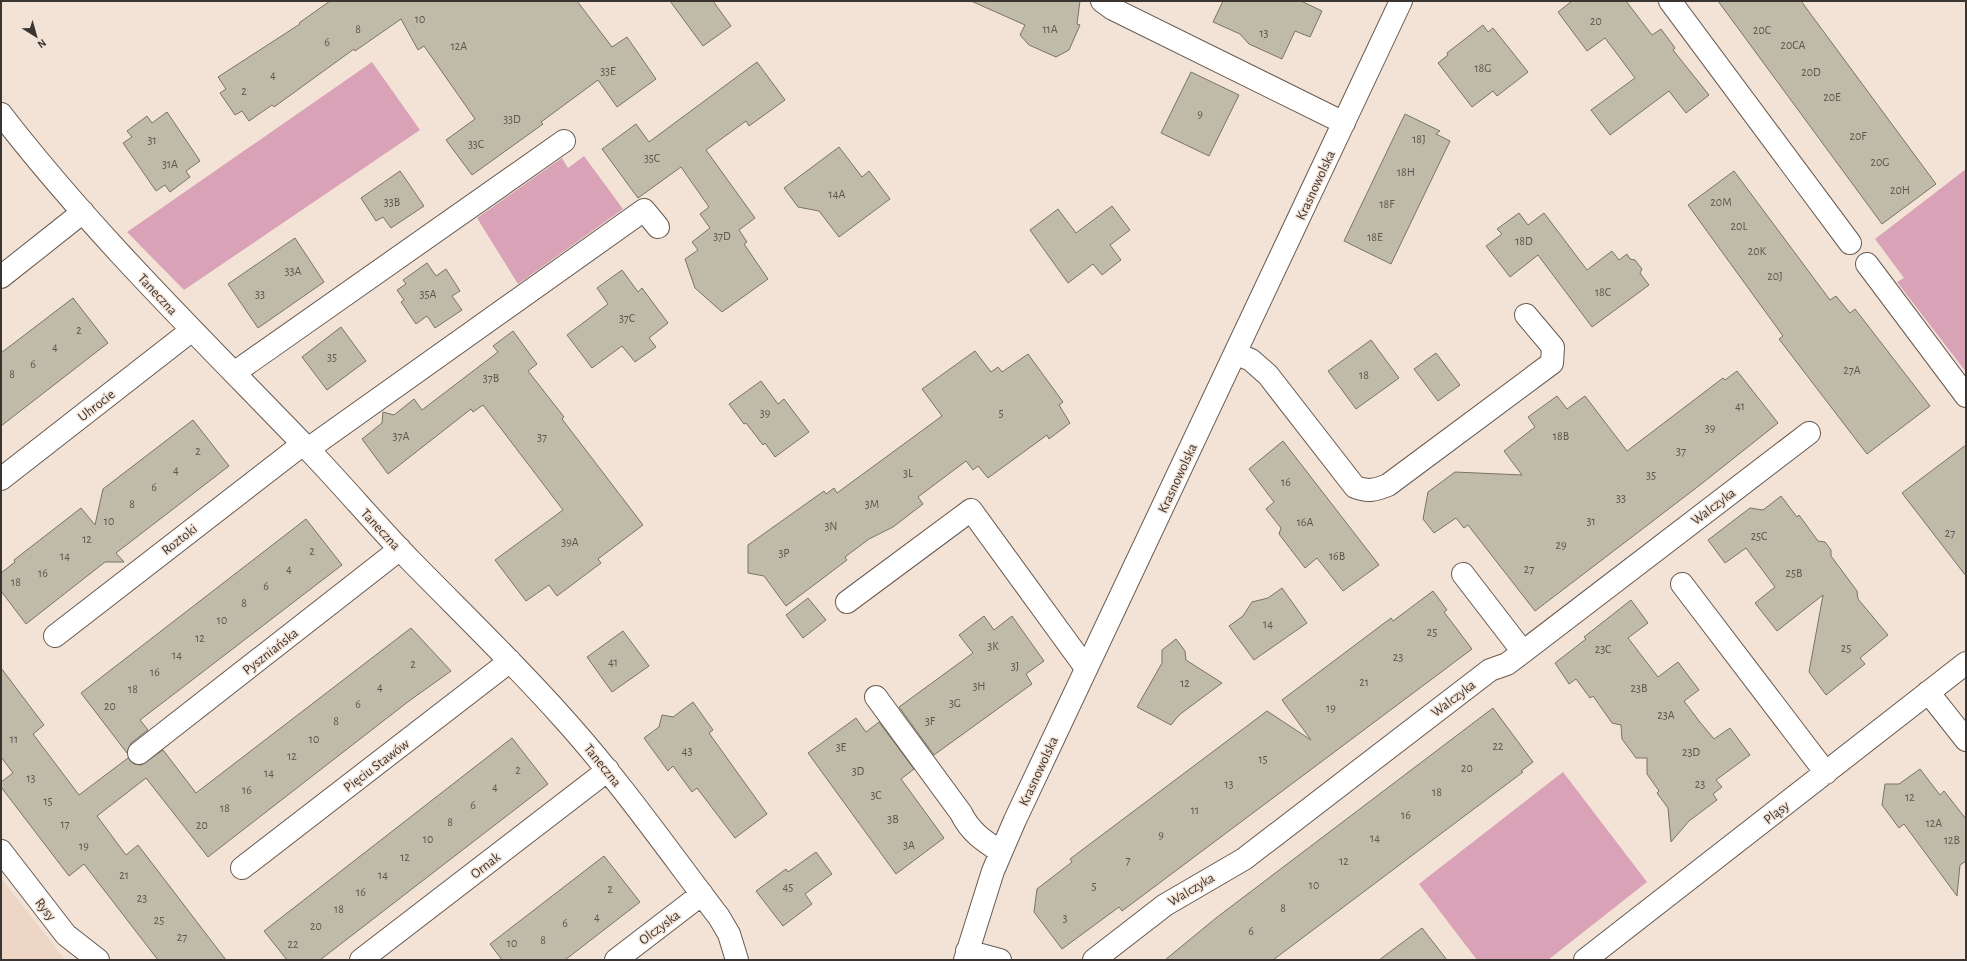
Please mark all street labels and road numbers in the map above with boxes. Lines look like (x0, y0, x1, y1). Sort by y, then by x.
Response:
street label: Krasnowolska (1294, 148, 1338, 222)
street label: Taneczna (135, 271, 180, 318)
street label: Uhrocie (76, 387, 118, 424)
street label: Krasnowolska (1156, 441, 1200, 515)
street label: Walczyka (1689, 485, 1739, 528)
street label: Taneczna (358, 506, 403, 553)
street label: Roztoki (159, 522, 200, 558)
street label: Pyszniańska (240, 626, 301, 678)
street label: Walczyka (1429, 677, 1479, 720)
street label: Krasnowolska (1017, 734, 1061, 808)
street label: Pięciu Stawów (341, 736, 412, 795)
street label: Taneczna (581, 741, 624, 790)
street label: Pląsy (1761, 799, 1792, 827)
street label: Ornak (468, 850, 504, 882)
street label: Walczyka (1166, 870, 1218, 909)
street label: Rysy (32, 896, 58, 924)
street label: Olczyska (637, 908, 683, 948)

